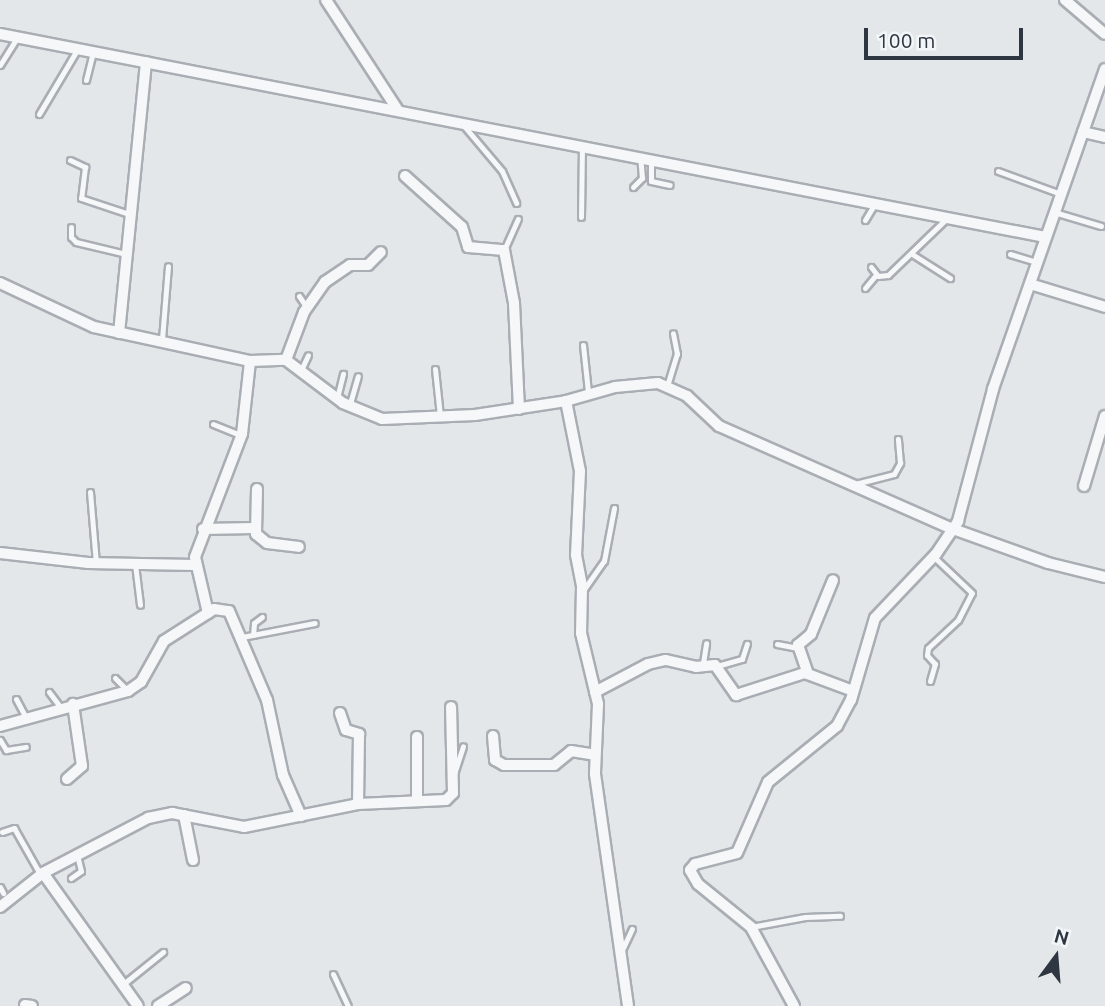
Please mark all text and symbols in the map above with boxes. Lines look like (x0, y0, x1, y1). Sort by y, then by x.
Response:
scale bar (867, 14, 1026, 58)
text: 100 m (877, 28, 935, 52)
north arrow (1021, 922, 1091, 992)
text: N (1052, 924, 1072, 949)

